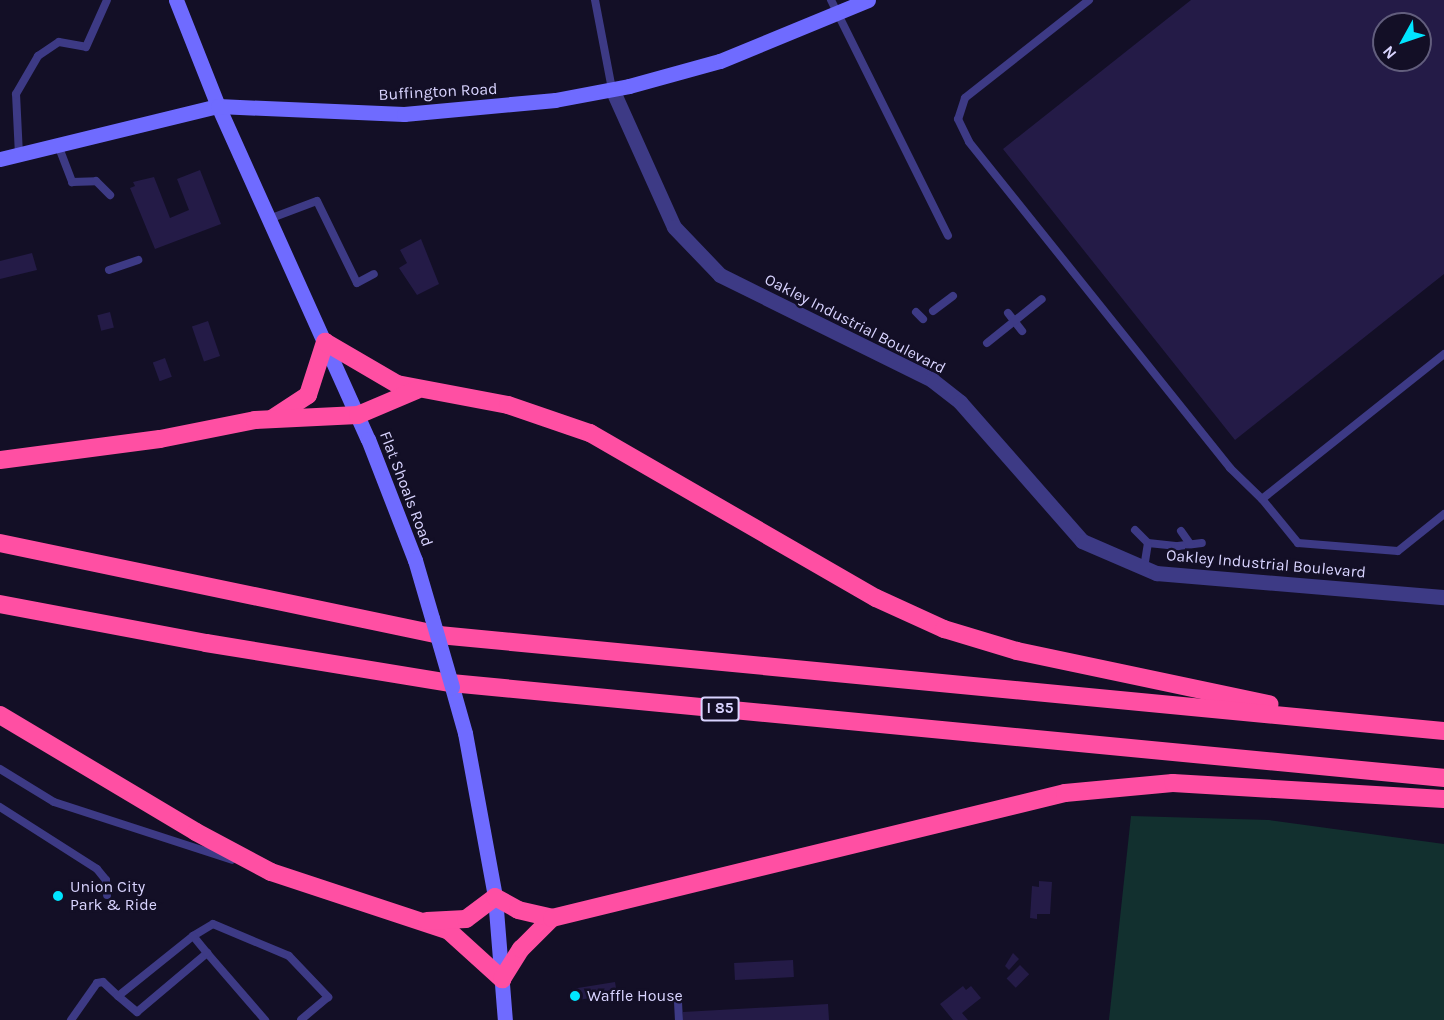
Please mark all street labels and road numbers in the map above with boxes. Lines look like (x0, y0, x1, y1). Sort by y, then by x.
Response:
street label: Buffington Road (378, 79, 498, 105)
street label: Oakley Industrial Boulevard (761, 270, 949, 378)
street label: Flat Shoals Road (375, 429, 437, 549)
street label: Oakley Industrial Boulevard (1165, 546, 1367, 582)
road number: I 85 (700, 697, 740, 721)

